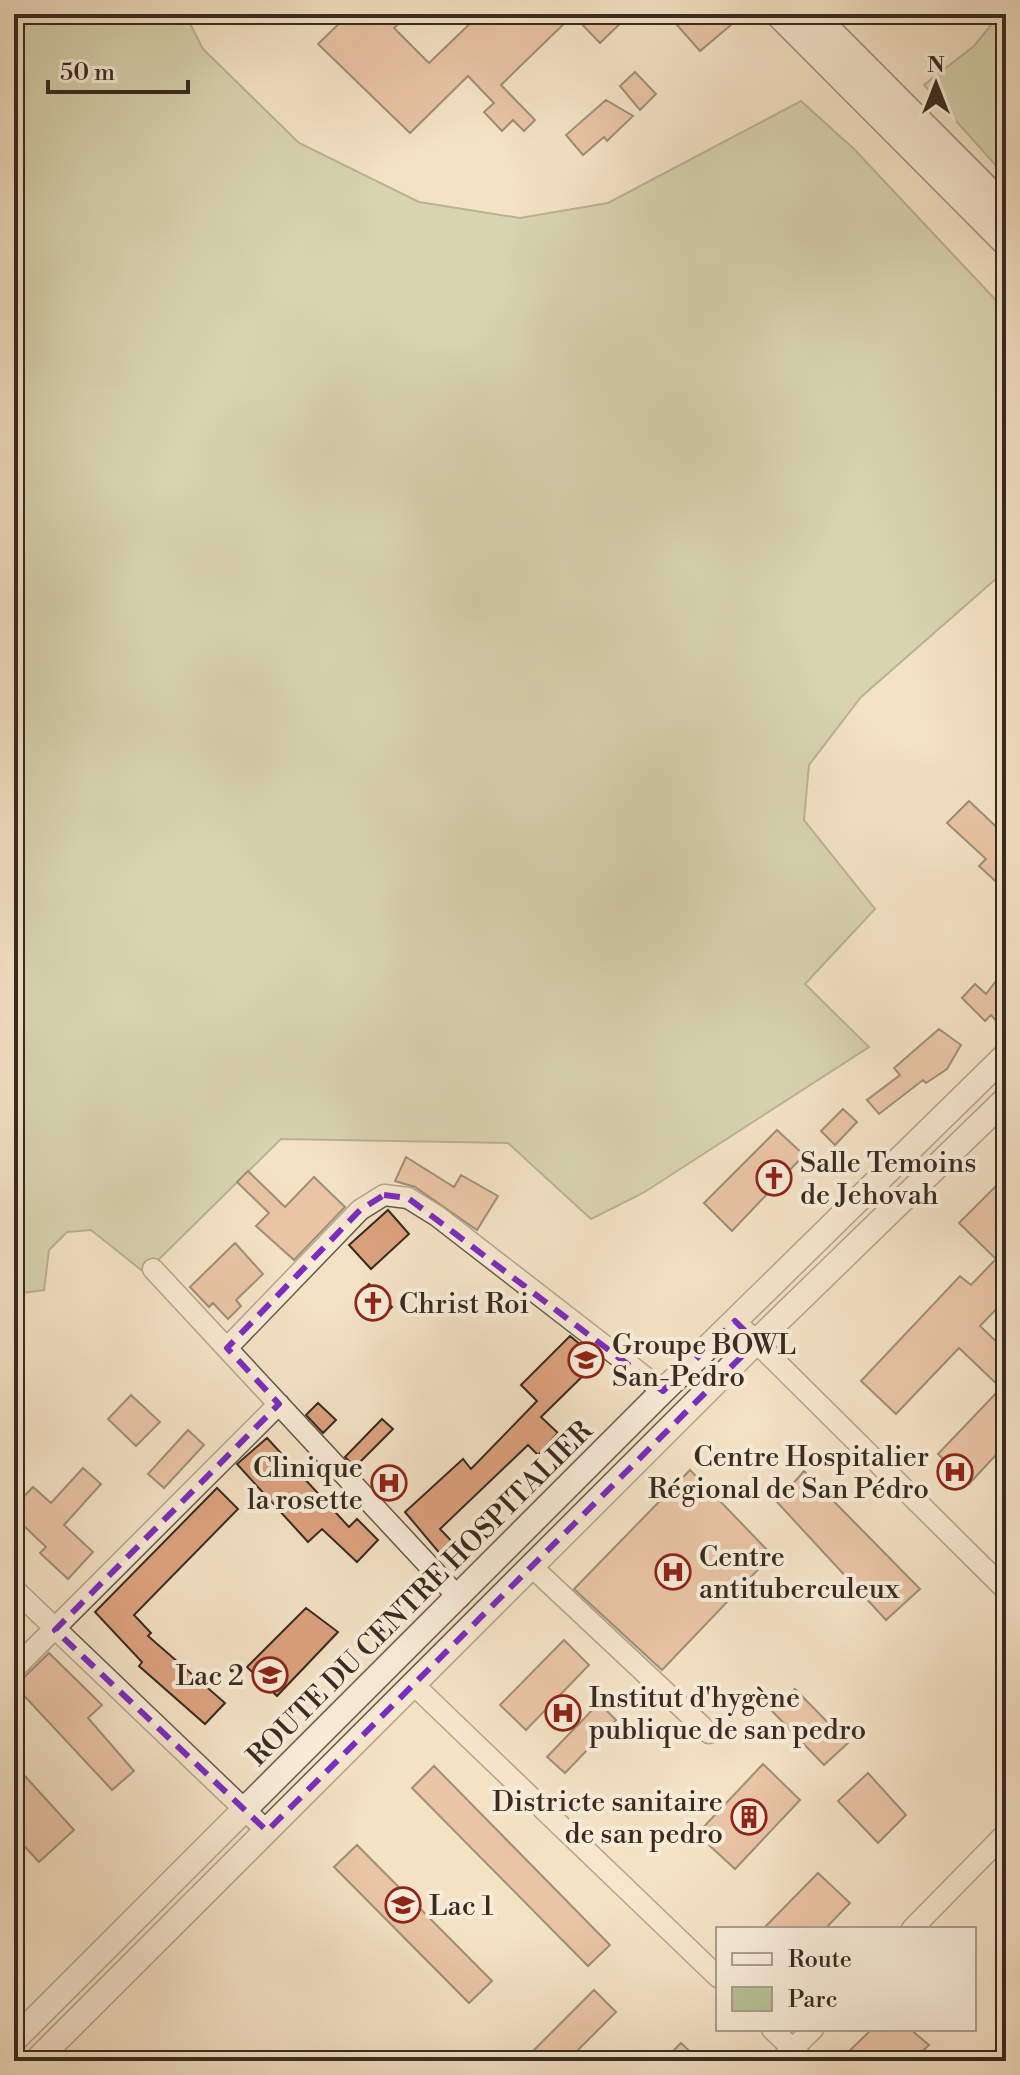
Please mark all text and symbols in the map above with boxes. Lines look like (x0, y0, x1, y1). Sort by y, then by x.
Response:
scale bar (48, 44, 188, 94)
north arrow (896, 44, 976, 124)
text: N (927, 52, 945, 79)
text: 50 m (60, 58, 115, 88)
place label: Salle Temoins de Jehovah (800, 1146, 977, 1213)
church icon: Salle Temoins de Jehovah (755, 1159, 793, 1197)
church icon: Christ Roi (354, 1284, 392, 1322)
place label: Christ Roi (399, 1287, 529, 1322)
place label: Groupe BOWL San-Pedro (612, 1328, 796, 1395)
school or university icon: Groupe BOWL San-Pedro (567, 1341, 605, 1379)
street label: ROUTE DU CENTRE HOSPITALIER (240, 1414, 600, 1774)
place label: Centre Hospitalier Régional de San Pédro (648, 1440, 929, 1507)
place label: Clinique la rosette (247, 1451, 363, 1518)
hospital icon: Centre Hospitalier Régional de San Pédro (936, 1453, 974, 1491)
hospital icon: Clinique la rosette (370, 1464, 408, 1502)
place label: Centre antituberculeux (699, 1540, 900, 1607)
hospital icon: Centre antituberculeux (654, 1553, 692, 1591)
school or university icon: Lac 2 (251, 1656, 289, 1694)
place label: Lac 2 (175, 1659, 244, 1694)
place label: Institut d'hygène publique de san pedro (589, 1681, 866, 1748)
hospital icon: Institut d'hygène publique de san pedro (544, 1694, 582, 1732)
place label: Districte sanitaire de san pedro (492, 1785, 723, 1852)
building icon: Districte sanitaire de san pedro (730, 1798, 768, 1836)
school or university icon: Lac 1 (384, 1886, 422, 1924)
place label: Lac 1 (429, 1889, 494, 1924)
legend (716, 1927, 976, 2031)
text: Route (788, 1945, 852, 1975)
text: Parc (788, 1985, 838, 2015)

